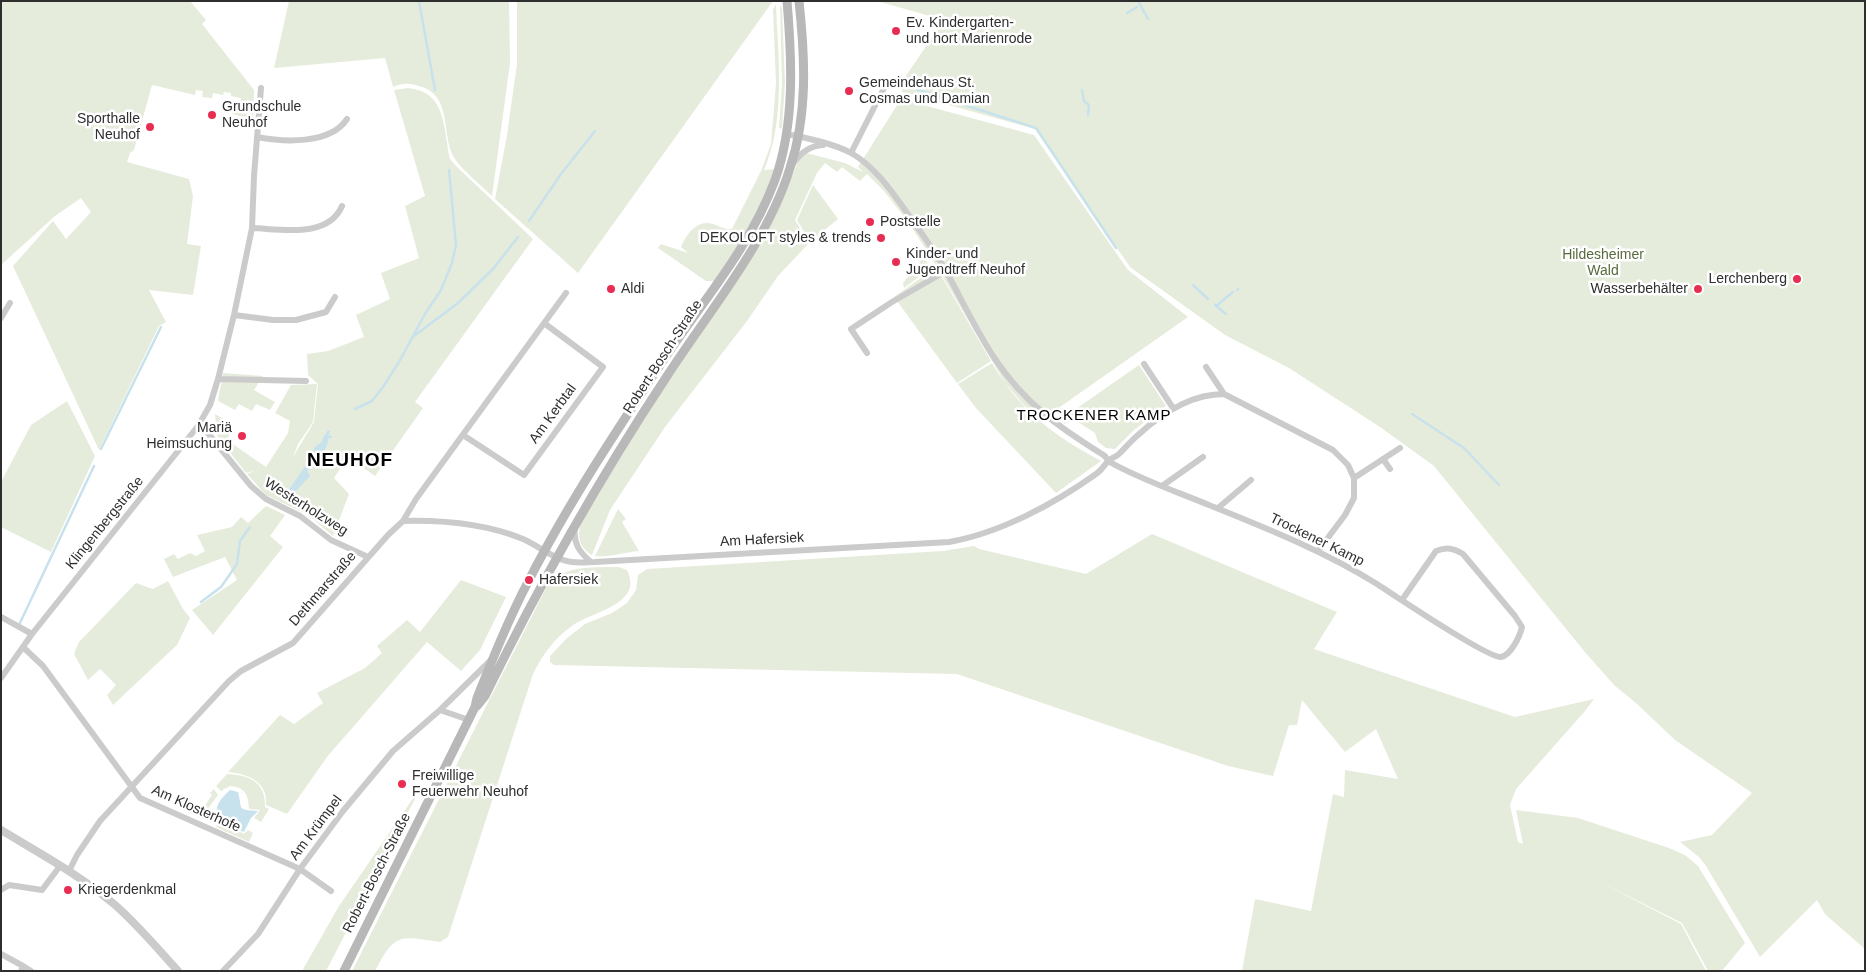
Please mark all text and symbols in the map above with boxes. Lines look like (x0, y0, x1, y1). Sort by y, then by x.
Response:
place label: Ev. Kindergarten- und hort Marienrode (906, 15, 1032, 48)
marker: Ev. Kindergarten- und hort Marienrode (890, 25, 902, 37)
place label: Gemeindehaus St. Cosmas und Damian (859, 75, 990, 108)
marker: Gemeindehaus St. Cosmas und Damian (843, 85, 855, 97)
place label: Grundschule Neuhof (222, 99, 301, 132)
marker: Grundschule Neuhof (206, 109, 218, 121)
place label: Sporthalle Neuhof (77, 111, 140, 144)
marker: Sporthalle Neuhof (144, 121, 156, 133)
place label: Poststelle (880, 214, 941, 230)
marker: Poststelle (864, 216, 876, 228)
place label: DEKOLOFT styles & trends (700, 230, 871, 246)
marker: DEKOLOFT styles & trends (875, 232, 887, 244)
place label: Kinder- und Jugendtreff Neuhof (906, 246, 1025, 278)
park label: Hildesheimer Wald (1562, 247, 1644, 280)
marker: Kinder- und Jugendtreff Neuhof (890, 256, 902, 268)
place label: Lerchenberg (1708, 271, 1787, 287)
marker: Lerchenberg (1791, 273, 1803, 285)
place label: Aldi (621, 281, 644, 297)
place label: Wasserbehälter (1590, 281, 1688, 297)
marker: Aldi (605, 283, 617, 295)
marker: Wasserbehälter (1692, 283, 1704, 295)
street label: Robert-Bosch-Straße (620, 297, 706, 417)
street label: Am Kerbtal (526, 381, 580, 447)
district label: TROCKENER KAMP (1015, 407, 1173, 425)
place label: Mariä Heimsuchung (146, 420, 232, 452)
marker: Mariä Heimsuchung (236, 430, 248, 442)
district label: NEUHOF (306, 450, 394, 472)
street label: Klingenbergstraße (62, 473, 148, 573)
street label: Westerholzweg (261, 475, 351, 539)
street label: Trockener Kamp (1267, 510, 1367, 570)
street label: Am Hafersiek (720, 529, 804, 551)
street label: Dethmarstraße (286, 548, 360, 630)
place label: Hafersiek (539, 572, 598, 588)
marker: Hafersiek (523, 574, 535, 586)
place label: Freiwillige Feuerwehr Neuhof (412, 768, 528, 800)
marker: Freiwillige Feuerwehr Neuhof (396, 778, 408, 790)
street label: Am Klosterhofe (149, 782, 243, 836)
street label: Am Krümpel (286, 792, 346, 864)
street label: Robert-Bosch-Straße (339, 810, 415, 936)
place label: Kriegerdenkmal (78, 882, 176, 898)
marker: Kriegerdenkmal (62, 884, 74, 896)

